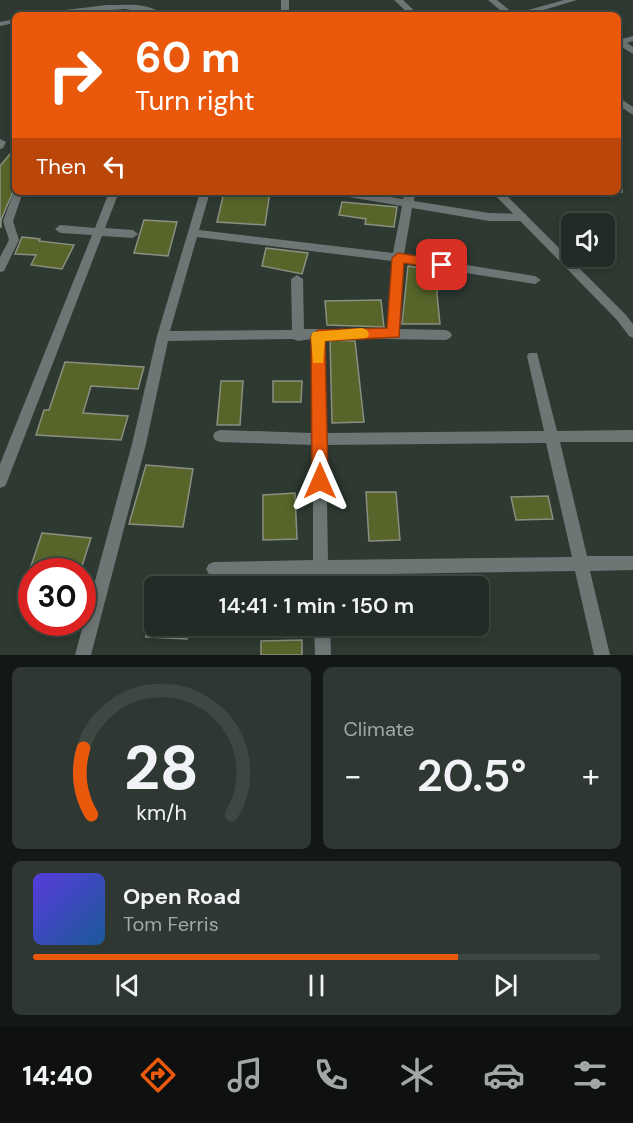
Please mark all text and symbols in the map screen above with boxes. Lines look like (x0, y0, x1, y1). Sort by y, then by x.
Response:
text: 60 m (135, 30, 241, 85)
icon: right (36, 36, 114, 114)
text: Turn right (135, 83, 255, 118)
icon: left (98, 150, 131, 183)
text: Then (36, 152, 86, 181)
map controls (561, 213, 615, 267)
button: sound (561, 213, 615, 267)
pin (416, 239, 467, 290)
icon: arrive (425, 248, 458, 281)
position arrow (288, 449, 352, 513)
speed limit sign: 30 (18, 558, 96, 636)
text: 14:41 · 1 min · 150 m (219, 591, 414, 620)
text: Climate (344, 716, 414, 742)
text: 28 (124, 727, 199, 808)
text: 20.5° (417, 746, 527, 805)
text: − (344, 754, 362, 797)
text: + (582, 754, 600, 797)
text: km/h (136, 799, 187, 827)
text: Open Road (123, 882, 241, 911)
text: Tom Ferris (123, 911, 219, 937)
icon: previous (111, 969, 144, 1002)
icon: pause (300, 969, 333, 1002)
icon: next (489, 969, 522, 1002)
icon: directions (137, 1054, 179, 1096)
icon: music (224, 1054, 266, 1096)
icon: phone (310, 1054, 352, 1096)
icon: climate (396, 1054, 438, 1096)
icon: car (483, 1054, 525, 1096)
icon: filters (569, 1054, 611, 1096)
text: 14:40 (22, 1058, 93, 1093)

